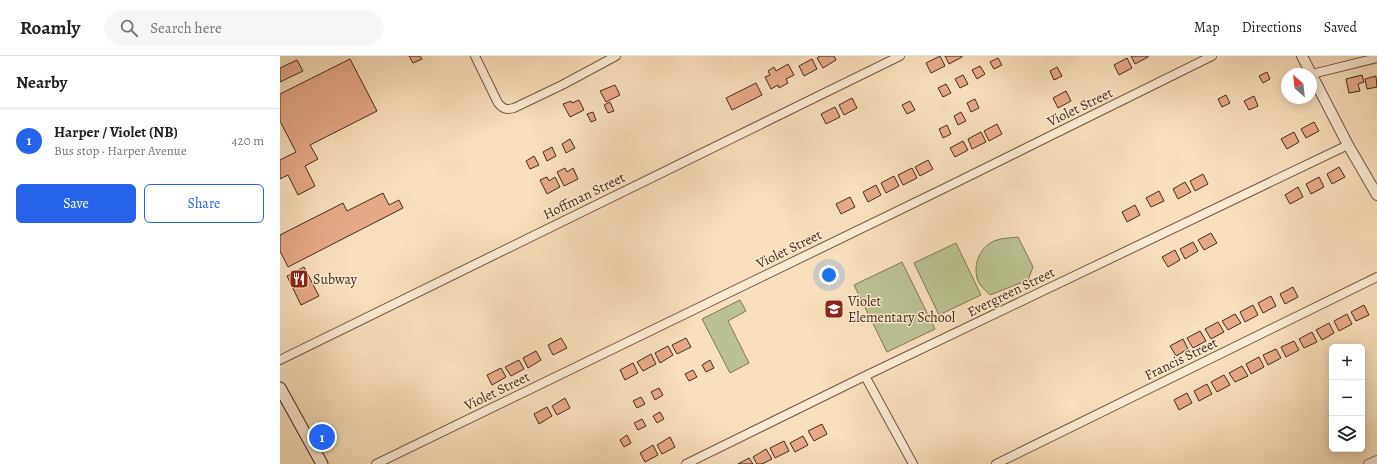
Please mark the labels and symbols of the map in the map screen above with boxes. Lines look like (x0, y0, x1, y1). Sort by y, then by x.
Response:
north arrow (1281, 68, 1317, 104)
street label: Violet Street (1043, 83, 1116, 131)
street label: Hoffman Street (540, 168, 629, 224)
street label: Violet Street (752, 225, 825, 273)
street label: Evergreen Street (964, 262, 1058, 321)
your location (819, 265, 839, 285)
restaurant icon: Subway (288, 268, 310, 290)
place label: Subway (313, 270, 358, 289)
place label: Violet Elementary School (847, 292, 956, 327)
school or university icon: Violet Elementary School (823, 298, 845, 320)
street label: Francis Street (1141, 333, 1221, 385)
street label: Violet Street (460, 367, 533, 415)
pin: 1 (309, 422, 335, 452)

